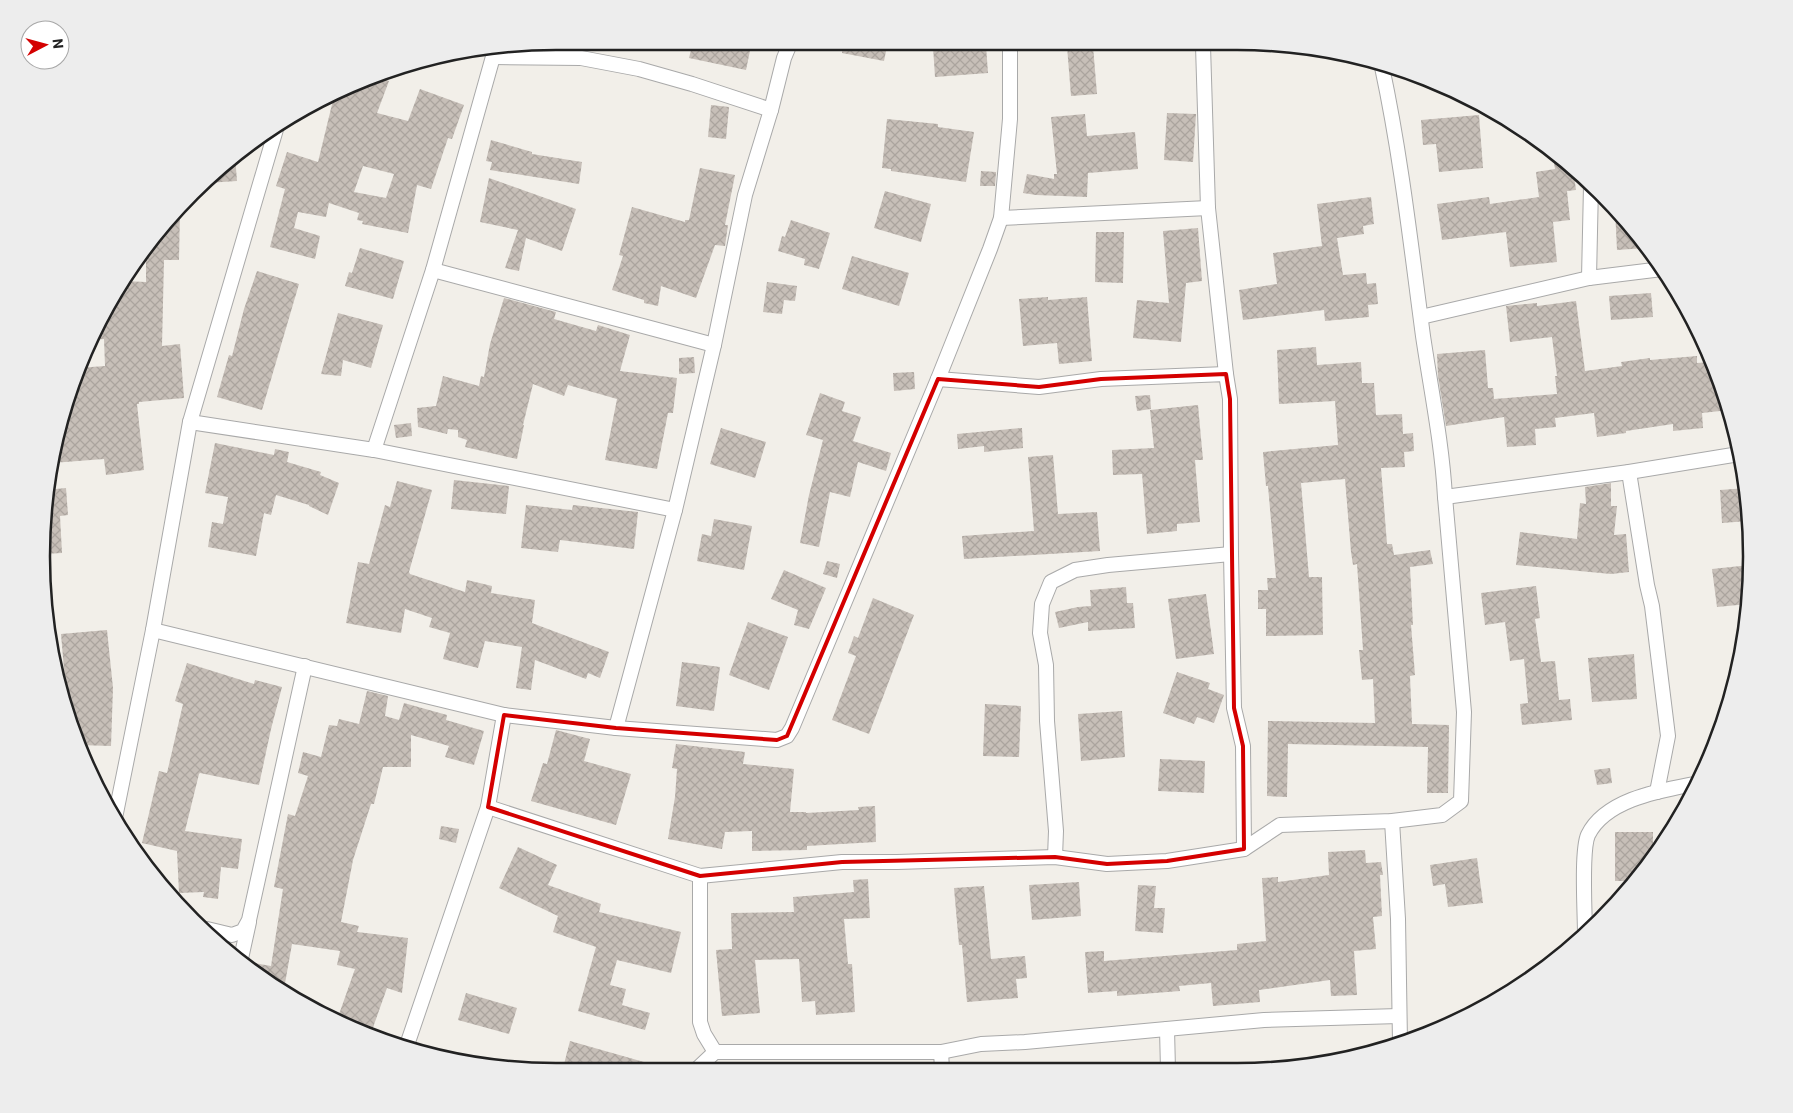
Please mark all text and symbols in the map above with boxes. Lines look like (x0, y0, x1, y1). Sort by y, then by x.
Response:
north arrow (20, 20, 70, 70)
text: N (49, 38, 66, 49)

